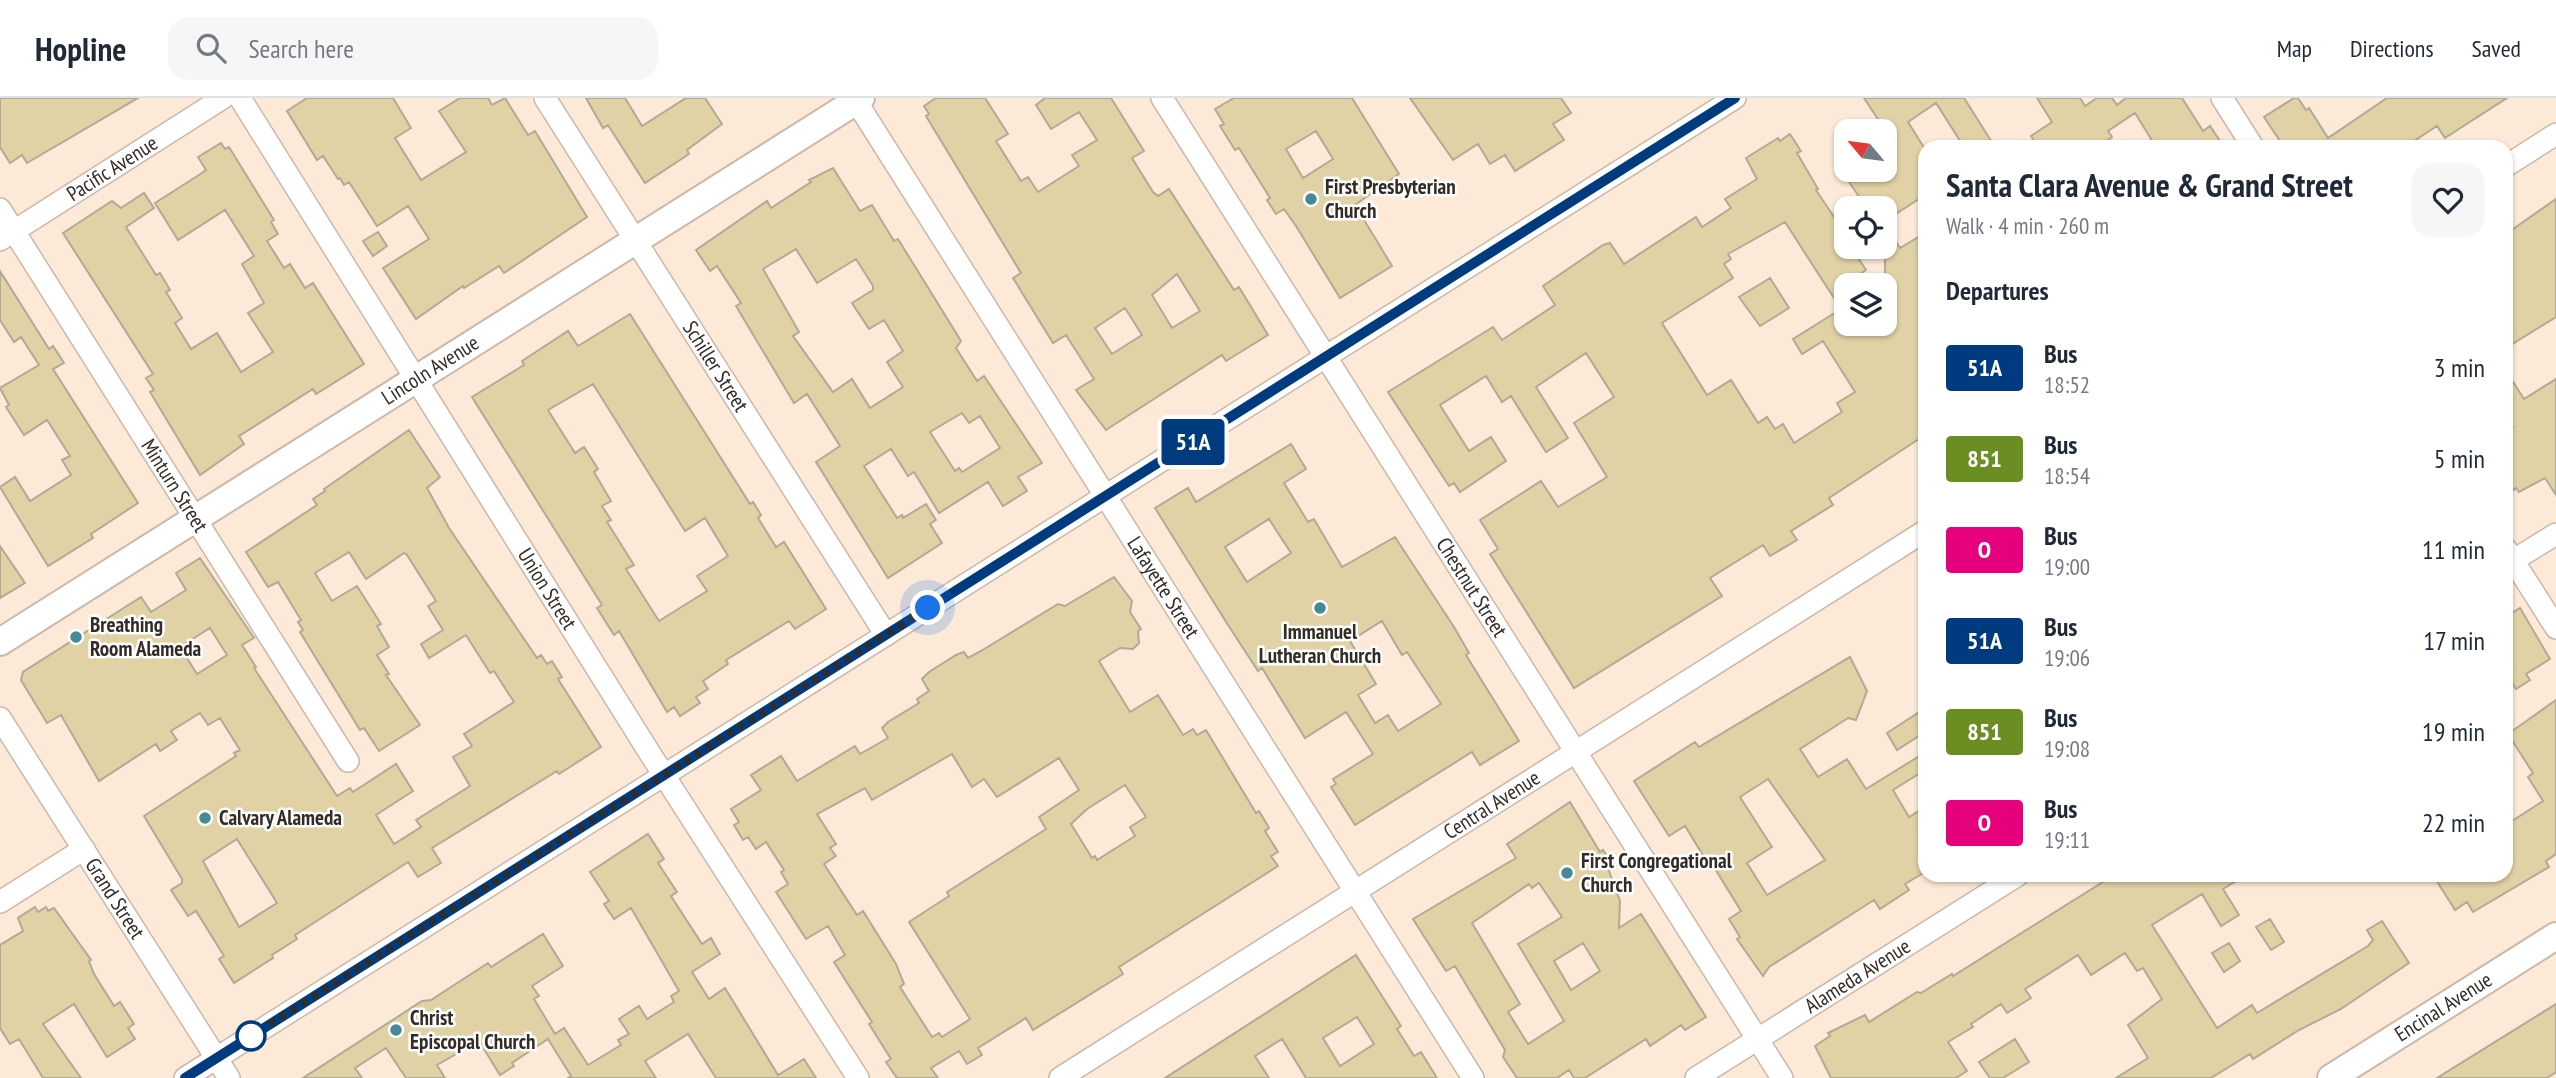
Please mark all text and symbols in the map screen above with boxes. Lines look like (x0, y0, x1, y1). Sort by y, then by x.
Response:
search box (168, 17, 658, 80)
text: Hopline (35, 27, 126, 70)
icon: search (192, 29, 230, 67)
text: Search here (248, 32, 354, 65)
text: Map (2277, 33, 2312, 64)
text: Directions (2350, 33, 2434, 64)
text: Saved (2472, 33, 2521, 64)
north arrow (1834, 119, 1897, 182)
map controls (1834, 119, 1897, 336)
street label: Pacific Avenue (61, 129, 162, 207)
text: Santa Clara Avenue & Grand Street (1946, 163, 2353, 206)
button: heart (2411, 163, 2485, 237)
place label: First Presbyterian Church (1325, 173, 1456, 224)
marker: First Presbyterian Church (1303, 191, 1319, 207)
button: locate (1834, 196, 1897, 259)
text: Walk · 4 min · 260 m (1946, 211, 2109, 240)
button: layers (1834, 273, 1897, 336)
text: Departures (1946, 274, 2049, 307)
street label: Schiller Street (677, 316, 755, 417)
street label: Lincoln Avenue (376, 329, 484, 410)
text: Bus (2044, 337, 2077, 370)
text: 3 min (2434, 351, 2485, 384)
text: 51A (1967, 352, 2002, 383)
text: 18:52 (2044, 370, 2090, 399)
line badge: 51A (1153, 419, 1233, 465)
text: 51A (1176, 426, 1210, 457)
text: Bus (2044, 428, 2077, 461)
street label: Minturn Street (135, 434, 214, 537)
text: 5 min (2434, 442, 2485, 475)
text: 851 (1967, 443, 2002, 474)
text: 18:54 (2044, 461, 2090, 490)
text: Bus (2044, 519, 2077, 552)
street label: Lafayette Street (1121, 531, 1206, 643)
street label: Chestnut Street (1430, 532, 1514, 642)
text: 11 min (2422, 533, 2485, 566)
text: O (1978, 534, 1991, 565)
street label: Union Street (512, 543, 583, 635)
text: 19:00 (2044, 552, 2090, 581)
your location (910, 590, 945, 625)
marker: Immanuel Lutheran Church (1312, 600, 1328, 616)
text: Bus (2044, 610, 2077, 643)
place label: Breathing Room Alameda (90, 611, 201, 662)
place label: Immanuel Lutheran Church (1259, 618, 1381, 669)
text: 17 min (2423, 624, 2485, 657)
text: 51A (1967, 625, 2002, 656)
marker: Breathing Room Alameda (68, 629, 84, 645)
text: 19:06 (2044, 643, 2090, 672)
text: Bus (2044, 701, 2077, 734)
text: 19 min (2422, 715, 2485, 748)
text: 851 (1967, 716, 2002, 747)
text: 19:08 (2044, 734, 2090, 763)
street label: Central Avenue (1438, 764, 1545, 845)
text: Bus (2044, 792, 2077, 825)
place label: Calvary Alameda (219, 804, 342, 831)
text: 22 min (2422, 806, 2485, 839)
text: O (1978, 807, 1991, 838)
marker: Calvary Alameda (197, 810, 213, 826)
text: 19:11 (2044, 825, 2090, 854)
place label: First Congregational Church (1581, 847, 1733, 898)
street label: Grand Street (80, 853, 151, 944)
marker: First Congregational Church (1559, 865, 1575, 881)
street label: Alameda Avenue (1799, 932, 1915, 1019)
street label: Encinal Avenue (2390, 966, 2497, 1047)
place label: Christ Episcopal Church (410, 1004, 535, 1055)
unlabelled marker (236, 1021, 266, 1051)
marker: Christ Episcopal Church (388, 1022, 404, 1038)

